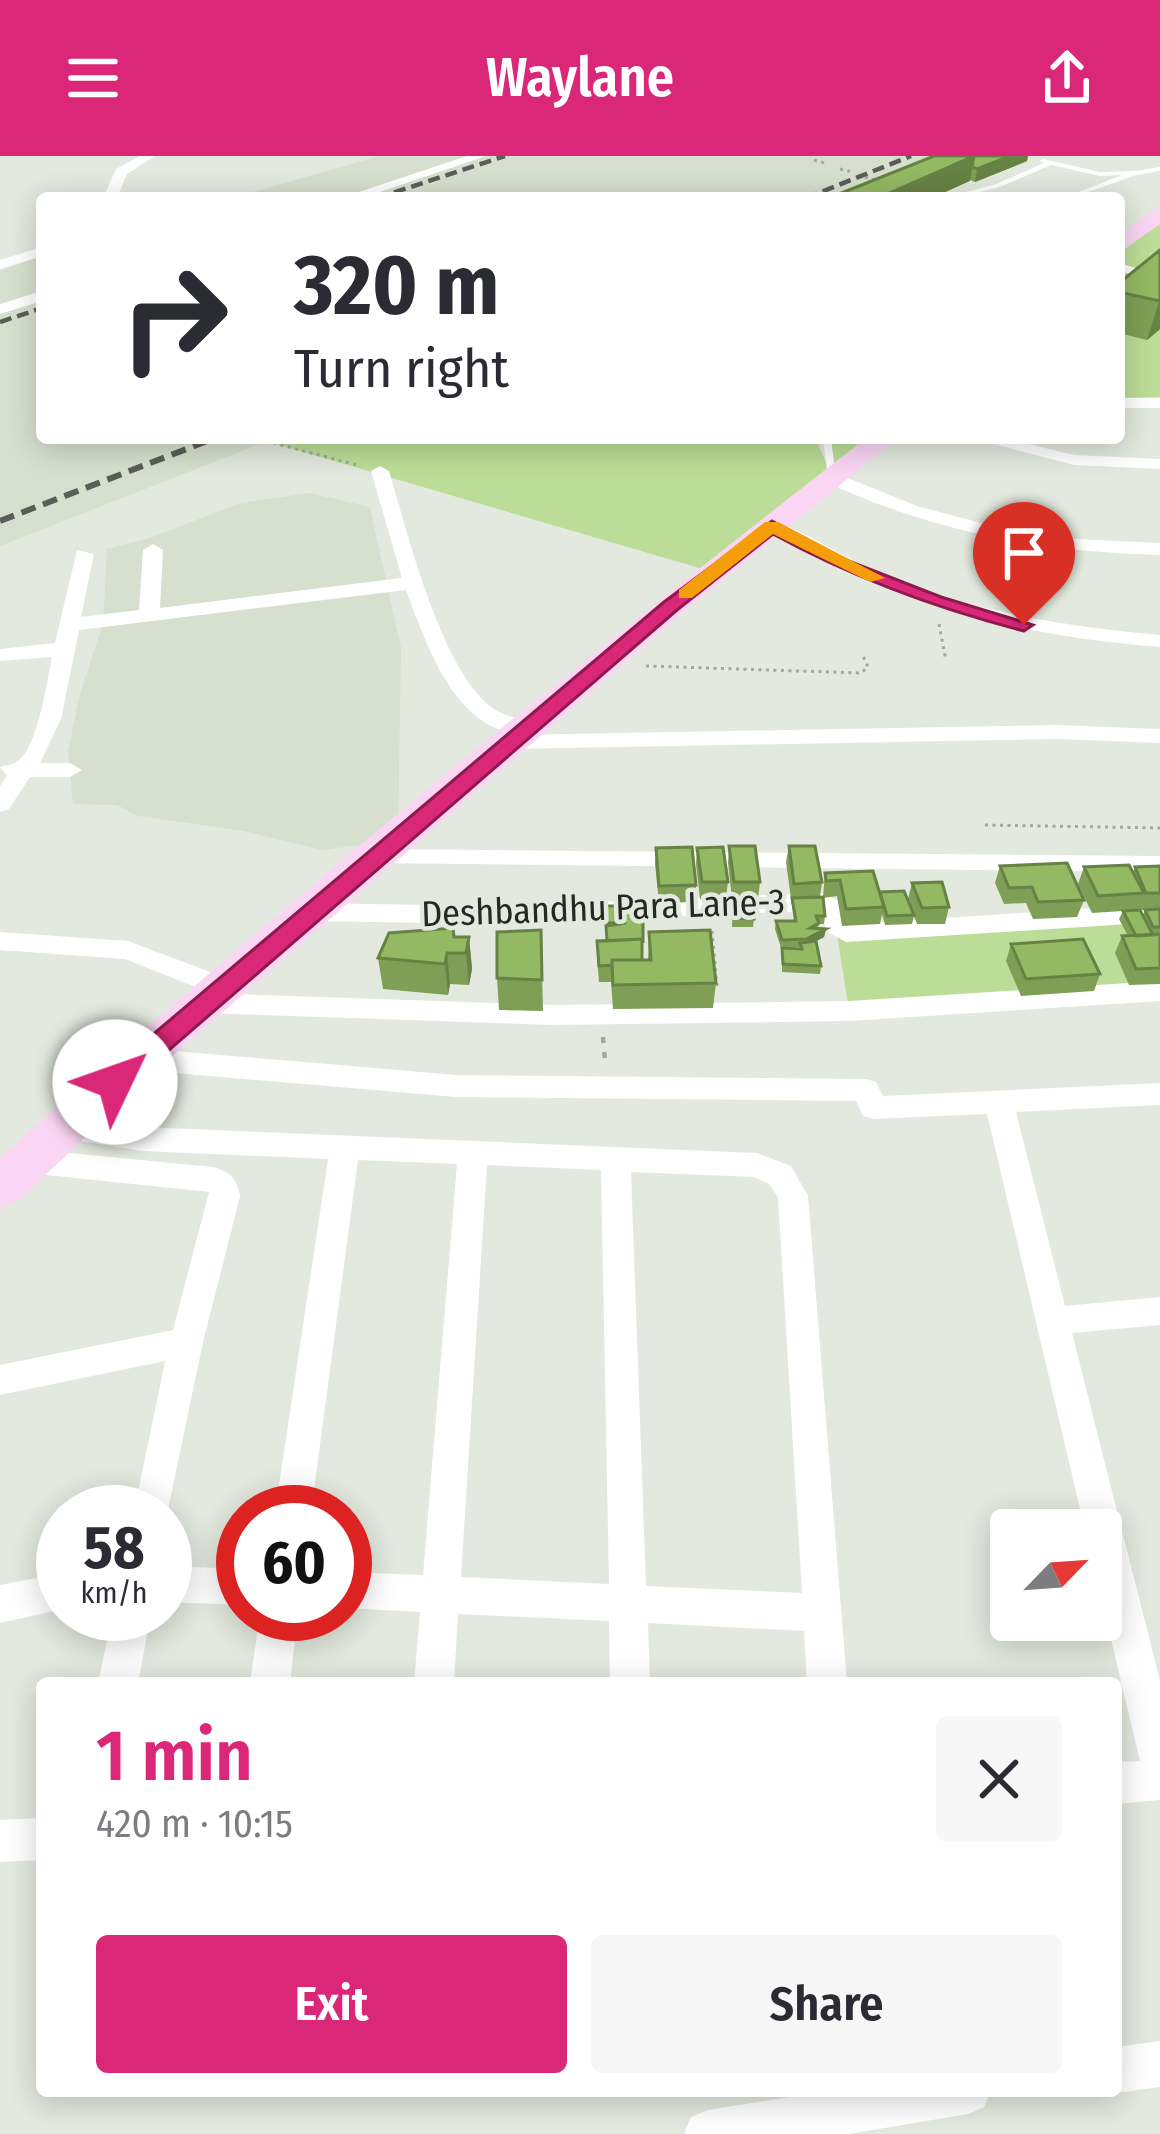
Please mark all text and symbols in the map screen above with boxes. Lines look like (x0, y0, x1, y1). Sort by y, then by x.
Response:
icon: menu (60, 45, 126, 111)
icon: share (1034, 45, 1100, 111)
text: Waylane (486, 46, 674, 110)
text: 320 m (294, 235, 499, 336)
icon: right (96, 240, 252, 396)
text: Turn right (294, 337, 509, 401)
pin (973, 502, 1075, 625)
icon: arrive (991, 520, 1057, 586)
street label: Deshbandhu Para Lane-3 (421, 880, 785, 936)
position arrow (52, 1019, 178, 1145)
speed limit sign: 60 (216, 1485, 372, 1641)
north arrow (990, 1509, 1122, 1641)
map controls (990, 1509, 1122, 1641)
text: 58 (83, 1512, 145, 1584)
text: km/h (81, 1575, 147, 1611)
text: 1 min (96, 1713, 253, 1799)
button: close (936, 1716, 1062, 1842)
text: 420 m · 10:15 (96, 1801, 293, 1847)
button: Exit (96, 1935, 567, 2073)
button: Share (591, 1935, 1062, 2073)

